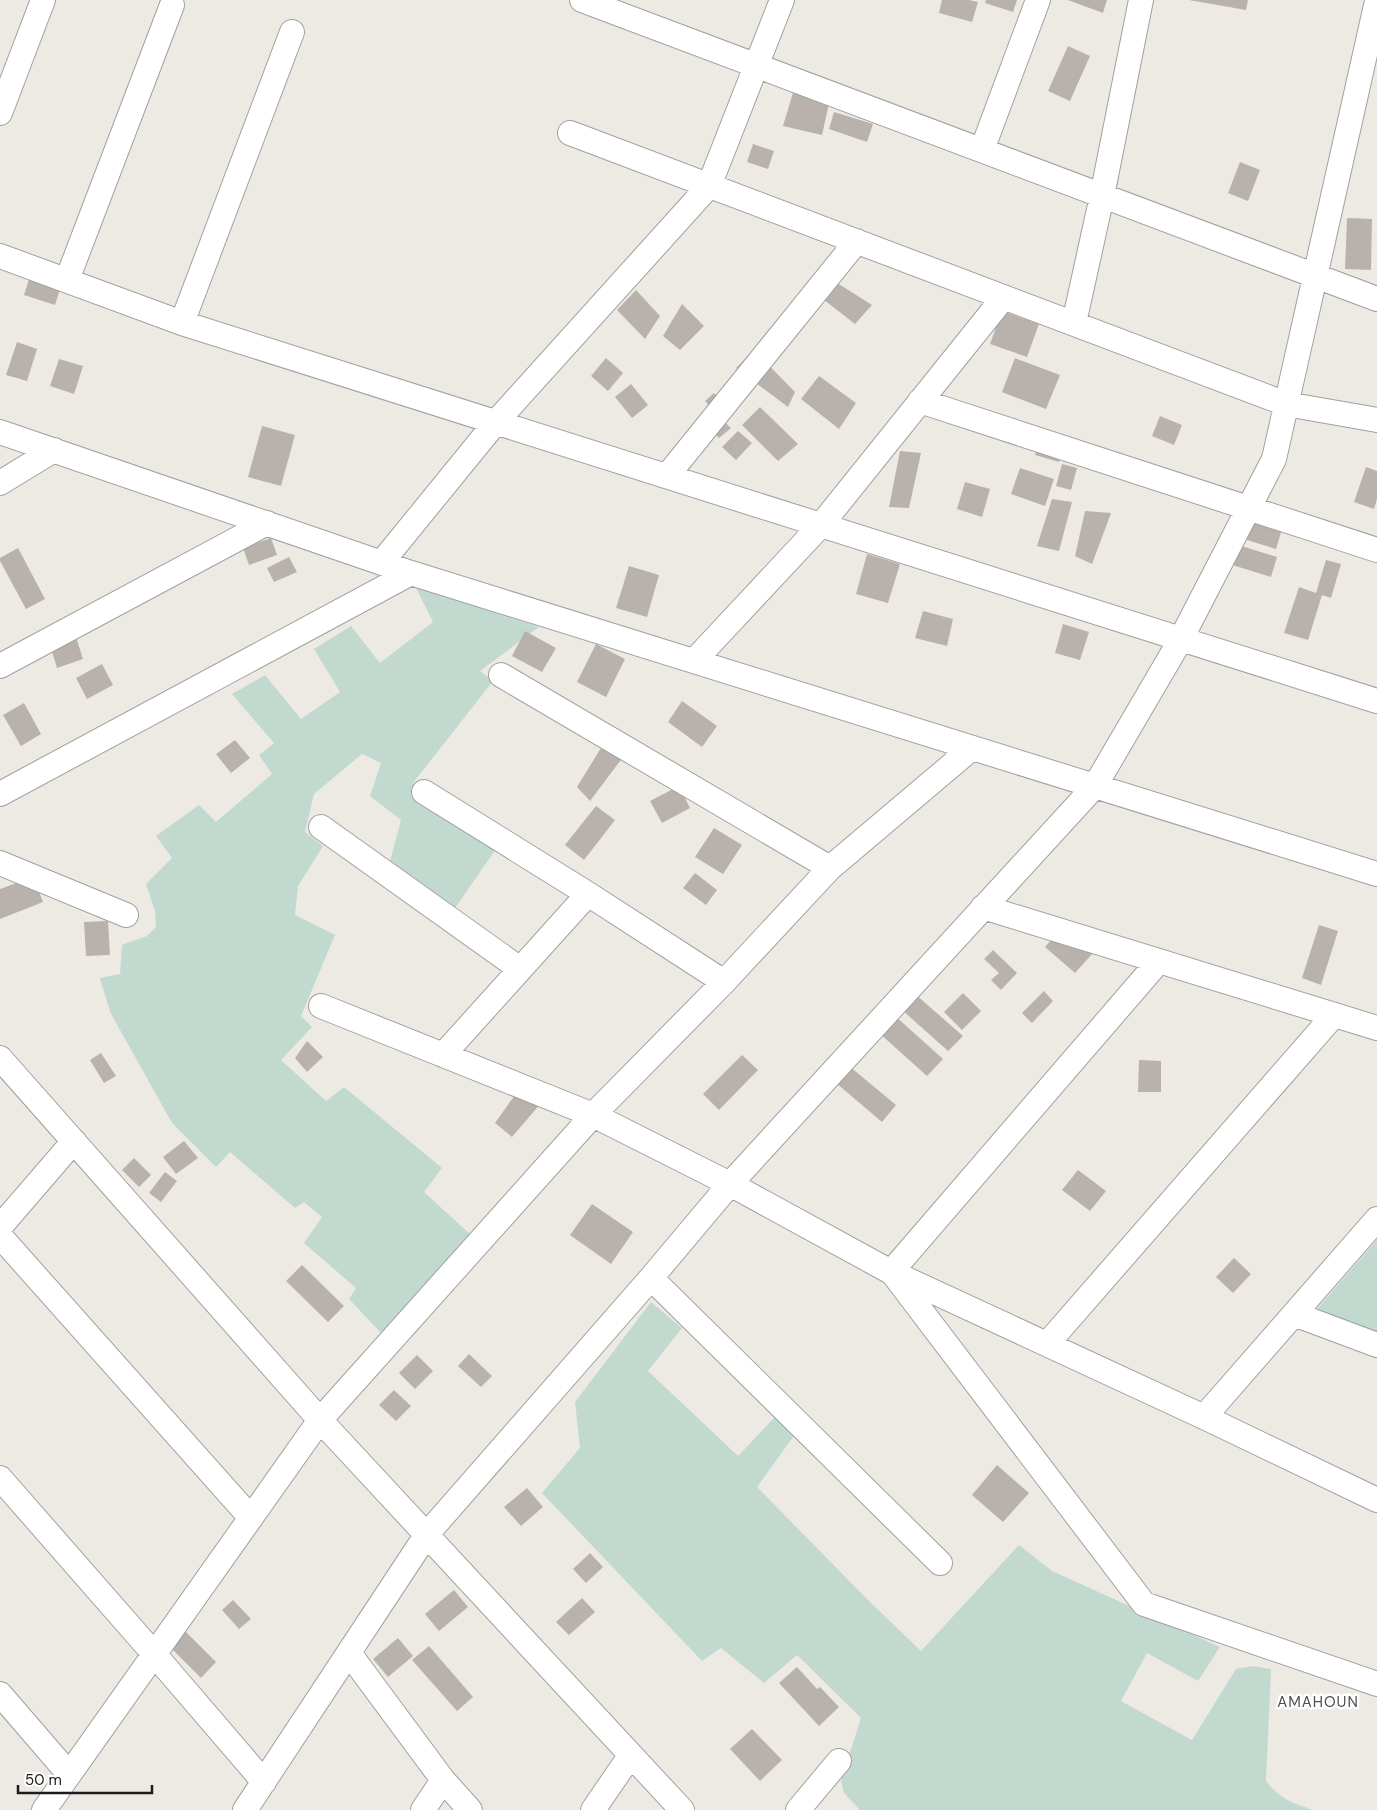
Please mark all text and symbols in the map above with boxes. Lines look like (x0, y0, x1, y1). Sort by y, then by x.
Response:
district label: AMAHOUN (1277, 1692, 1359, 1712)
scale bar (18, 1762, 151, 1794)
text: 50 m (25, 1770, 62, 1790)

